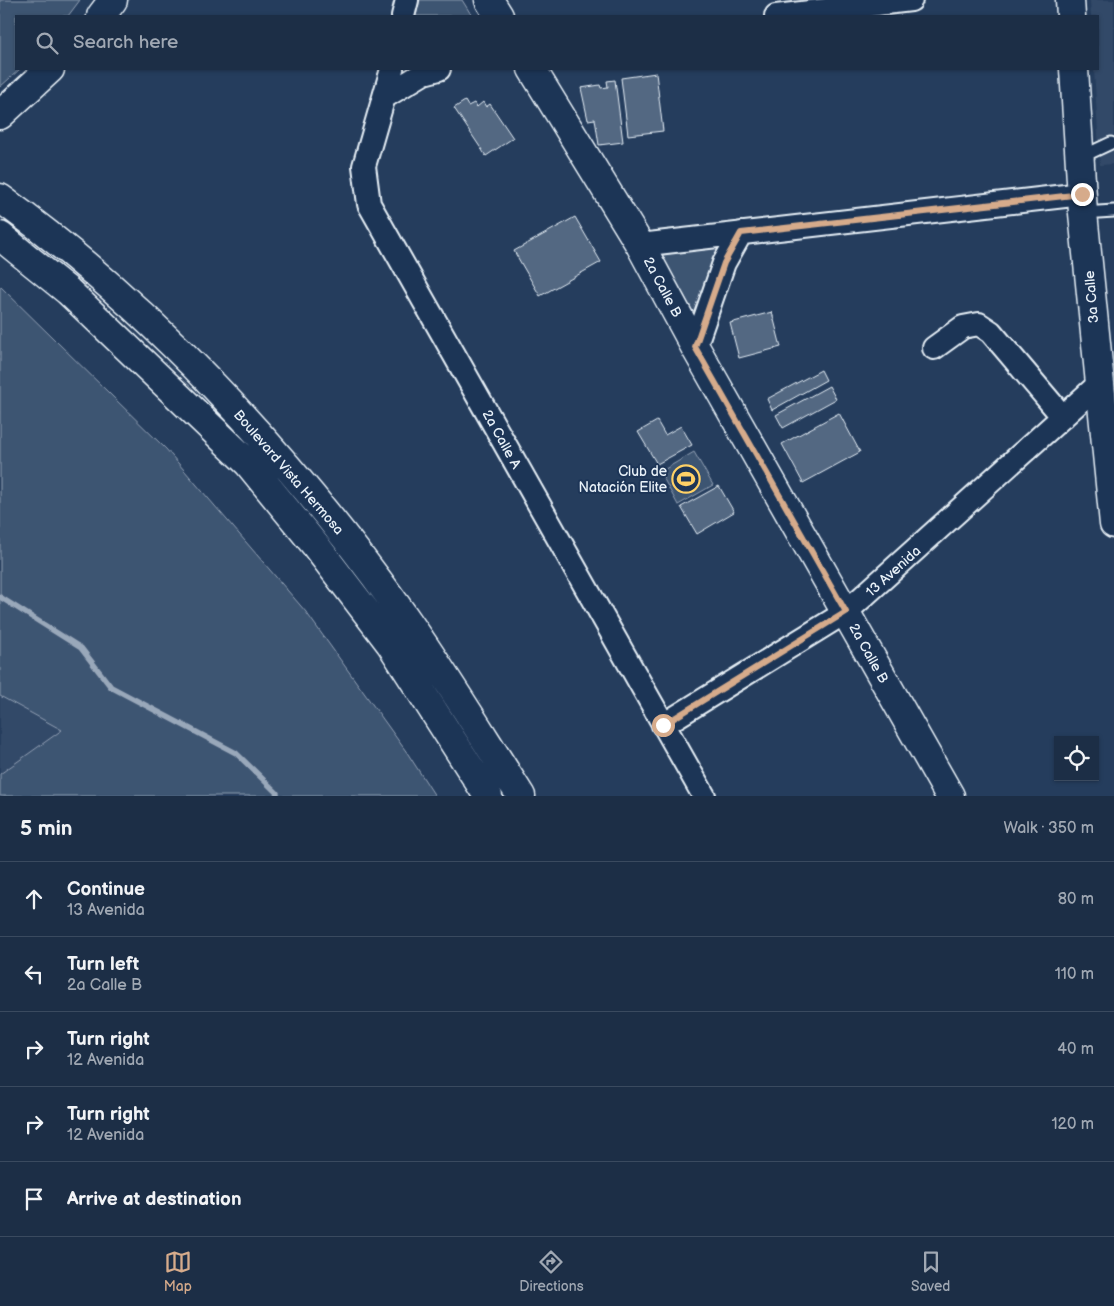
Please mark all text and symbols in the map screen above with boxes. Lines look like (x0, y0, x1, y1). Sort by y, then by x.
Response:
search box (15, 15, 1099, 70)
icon: search (33, 29, 61, 57)
text: Search here (73, 31, 178, 54)
route end (1071, 183, 1094, 206)
street label: 2a Calle B (640, 254, 686, 321)
street label: 3a Calle (1081, 270, 1102, 324)
street label: Boulevard Vista Hermosa (230, 407, 347, 538)
street label: 2a Calle A (478, 407, 525, 472)
place label: Club de Natación Elite (579, 463, 667, 496)
sports icon: Club de Natación Elite (671, 464, 701, 494)
street label: 13 Avenida (862, 542, 924, 600)
street label: 2a Calle B (845, 620, 892, 686)
route start (652, 714, 675, 737)
map controls (1054, 736, 1099, 781)
button: locate (1054, 736, 1099, 781)
text: 5 min (20, 816, 73, 841)
text: Walk · 350 m (1003, 819, 1094, 838)
text: Continue (67, 878, 145, 901)
icon: ahead (20, 885, 48, 913)
text: 80 m (1058, 890, 1094, 909)
text: 13 Avenida (67, 901, 145, 920)
text: Turn left (67, 953, 139, 976)
icon: left (20, 960, 48, 988)
text: 110 m (1055, 965, 1094, 984)
text: 2a Calle B (67, 976, 142, 995)
text: Turn right (67, 1028, 150, 1051)
icon: right (20, 1035, 48, 1063)
text: 40 m (1057, 1040, 1094, 1059)
text: 12 Avenida (67, 1051, 144, 1070)
text: Turn right (67, 1103, 150, 1126)
icon: right (20, 1110, 48, 1138)
text: 120 m (1051, 1115, 1094, 1134)
text: 12 Avenida (67, 1126, 144, 1145)
icon: arrive (20, 1185, 48, 1213)
text: Arrive at destination (67, 1188, 242, 1211)
tab: Map (164, 1248, 192, 1295)
tab: Directions (519, 1248, 584, 1295)
tab: Saved (911, 1248, 950, 1295)

